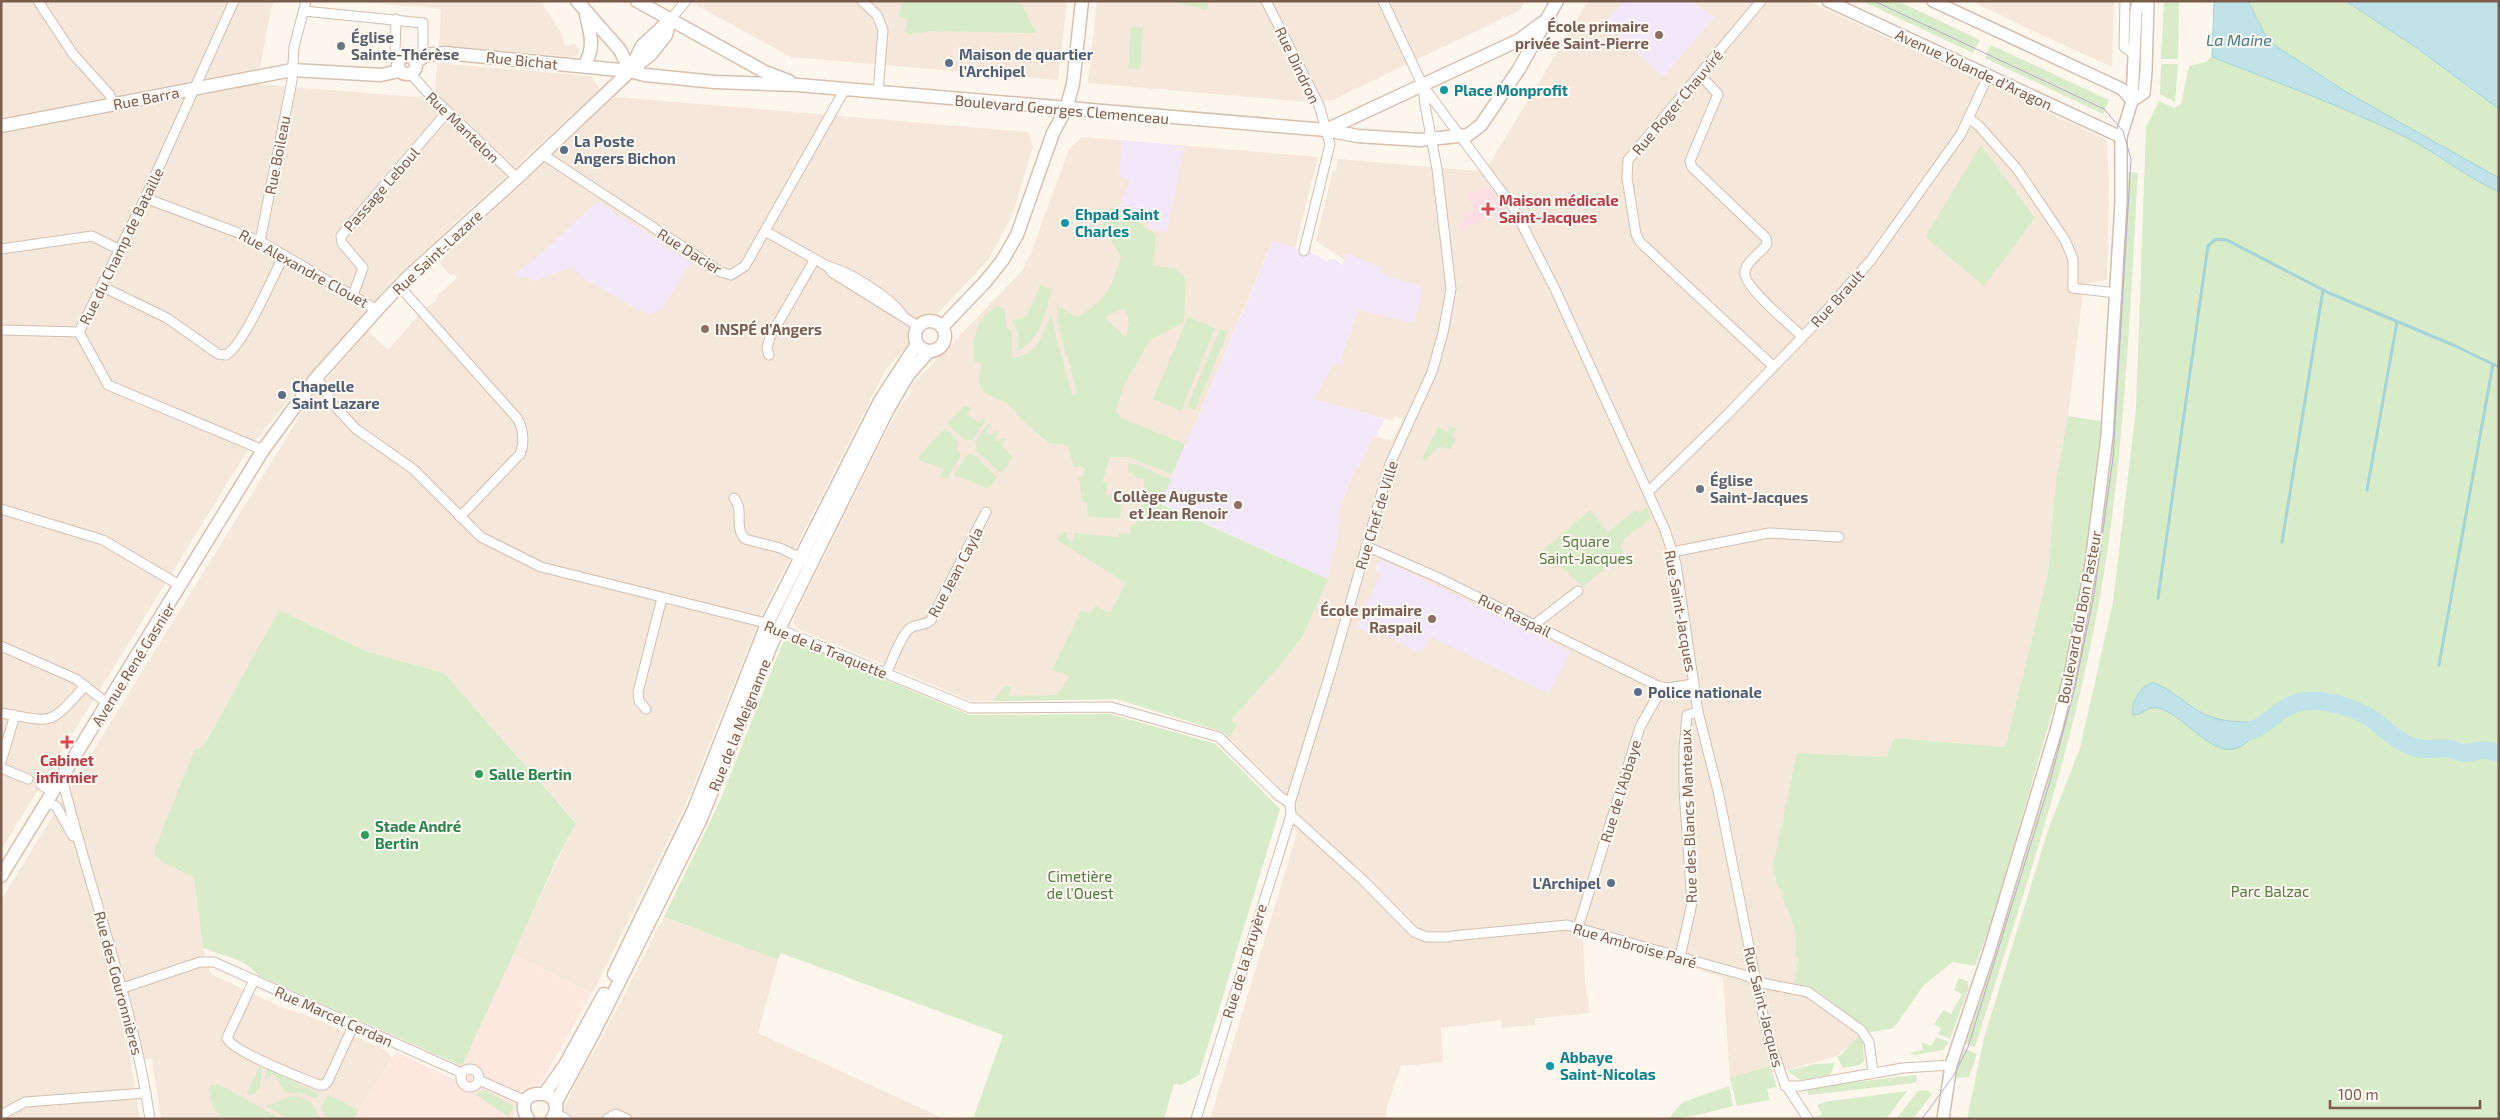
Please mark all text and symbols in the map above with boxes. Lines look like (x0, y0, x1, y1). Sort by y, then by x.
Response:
place label: École primaire privée Saint-Pierre (1515, 16, 1649, 52)
street label: Rue Dindron (1272, 24, 1324, 106)
street label: Avenue Yolande d’Aragon (1893, 25, 2055, 113)
place label: Église Sainte-Thérèse (351, 27, 459, 63)
marker: École primaire privée Saint-Pierre (1653, 29, 1665, 41)
water label: La Maine (2206, 30, 2272, 49)
marker: Église Sainte-Thérèse (335, 40, 347, 52)
place label: Maison de quartier l'Archipel (959, 45, 1094, 80)
street label: Rue Roger Chauviré (1628, 46, 1726, 158)
street label: Rue Bichat (485, 47, 559, 73)
marker: Maison de quartier l'Archipel (943, 57, 955, 69)
place label: Place Monprofit (1454, 81, 1568, 99)
street label: Rue Barra (111, 83, 181, 113)
marker: Place Monprofit (1438, 84, 1450, 96)
street label: Rue Mantelon (423, 88, 503, 166)
street label: Boulevard Georges Clemenceau (954, 91, 1170, 127)
street label: Rue Boileau (261, 114, 293, 196)
place label: La Poste Angers Bichon (574, 132, 676, 167)
street label: Passage Leboul (339, 143, 423, 235)
marker: La Poste Angers Bichon (558, 144, 570, 156)
street label: Rue du Champ de Bataille (75, 165, 167, 327)
place label: Maison médicale Saint-Jacques (1499, 191, 1619, 226)
marker: Maison médicale Saint-Jacques (1481, 202, 1495, 216)
place label: Ehpad Saint Charles (1075, 205, 1159, 240)
street label: Rue Saint-Lazare (388, 206, 486, 298)
marker: Ehpad Saint Charles (1059, 217, 1071, 229)
street label: Rue Dacier (654, 224, 726, 278)
street label: Rue Alexandre Clouet (236, 225, 372, 311)
street label: Rue Brault (1806, 265, 1868, 331)
place label: INSPÉ d'Angers (715, 319, 822, 338)
marker: INSPÉ d'Angers (699, 323, 711, 335)
place label: Chapelle Saint Lazare (292, 377, 380, 412)
marker: Chapelle Saint Lazare (276, 389, 288, 401)
street label: Rue Chef de Ville (1351, 458, 1401, 572)
place label: Église Saint-Jacques (1710, 470, 1808, 506)
marker: Église Saint-Jacques (1694, 483, 1706, 495)
place label: Collège Auguste et Jean Renoir (1113, 487, 1229, 522)
marker: Collège Auguste et Jean Renoir (1232, 499, 1244, 511)
street label: Rue Jean Cayla (924, 524, 986, 620)
street label: Boulevard du Bon Pasteur (2053, 529, 2105, 705)
park label: Square Saint-Jacques (1539, 532, 1633, 567)
street label: Rue Saint-Jacques (1661, 549, 1701, 673)
street label: Rue Raspail (1475, 589, 1555, 641)
street label: Avenue René Gasnier (88, 599, 178, 729)
place label: École primaire Raspail (1320, 600, 1422, 636)
marker: École primaire Raspail (1426, 613, 1438, 625)
street label: Rue de la Traquette (762, 616, 890, 682)
street label: Rue de la Meignanne (704, 656, 774, 794)
place label: Police nationale (1648, 683, 1762, 701)
marker: Police nationale (1632, 686, 1644, 698)
street label: Rue des Blancs Manteaux (1676, 728, 1700, 903)
marker: Cabinet infirmier (60, 735, 74, 749)
street label: Rue de l'Abbaye (1596, 737, 1644, 845)
place label: Cabinet infirmier (36, 751, 98, 786)
place label: Salle Bertin (489, 765, 572, 783)
marker: Salle Bertin (473, 768, 485, 780)
place label: Stade André Bertin (375, 817, 461, 852)
marker: Stade André Bertin (359, 829, 371, 841)
park label: Cimetière de l'Ouest (1046, 867, 1114, 902)
place label: L'Archipel (1532, 874, 1601, 892)
marker: L'Archipel (1605, 877, 1617, 889)
park label: Parc Balzac (2231, 882, 2309, 900)
street label: Rue de la Bruyère (1218, 902, 1270, 1020)
street label: Rue des Gouronnières (91, 909, 147, 1057)
street label: Rue Ambroise Paré (1571, 919, 1699, 971)
street label: Rue Saint-Jacques (1740, 945, 1788, 1069)
street label: Rue Marcel Cerdan (272, 982, 396, 1050)
place label: Abbaye Saint-Nicolas (1560, 1048, 1656, 1083)
marker: Abbaye Saint-Nicolas (1544, 1060, 1556, 1072)
scale bar (2330, 1078, 2480, 1110)
text: 100 m (2338, 1085, 2379, 1103)

